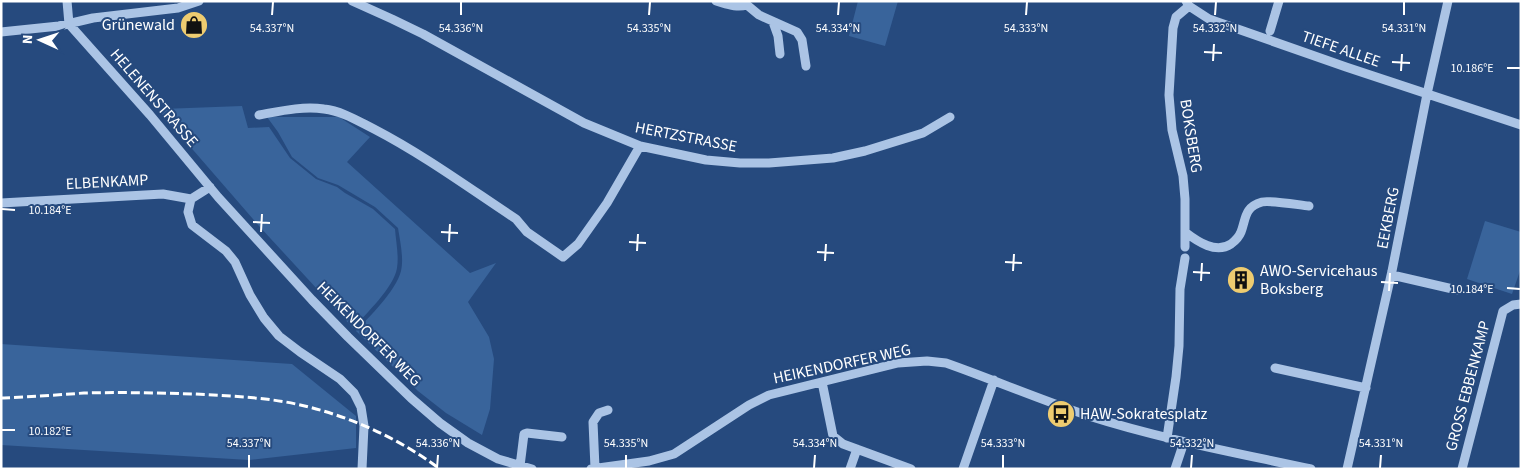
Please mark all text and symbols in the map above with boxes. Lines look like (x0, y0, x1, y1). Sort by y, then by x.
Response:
shop icon: Grünewald (179, 10, 209, 40)
place label: Grünewald (102, 14, 175, 36)
north arrow (15, 15, 65, 65)
text: 54.337°N (250, 20, 294, 37)
text: 54.336°N (439, 20, 483, 37)
text: 54.335°N (627, 20, 671, 37)
text: 54.334°N (816, 20, 860, 37)
text: 54.333°N (1004, 20, 1048, 37)
text: 54.332°N (1193, 20, 1237, 37)
text: 54.331°N (1382, 20, 1426, 37)
street label: TIEFE ALLEE (1299, 25, 1383, 73)
text: N (18, 34, 38, 45)
street label: HELENENSTRASSE (105, 44, 203, 152)
text: 10.186°E (1450, 60, 1494, 77)
street label: BOKSBERG (1174, 97, 1208, 175)
street label: HERTZSTRASSE (633, 116, 739, 158)
street label: ELBENKAMP (65, 169, 149, 195)
street label: EEKBERG (1371, 185, 1405, 251)
text: 10.184°E (28, 202, 72, 219)
place label: AWO-Servicehaus Boksberg (1260, 260, 1378, 300)
building icon: AWO-Servicehaus Boksberg (1226, 265, 1256, 295)
street label: HEIKENDORFER WEG (312, 277, 426, 391)
text: 10.184°E (1450, 281, 1494, 298)
street label: GROSS EBBENKAMP (1440, 318, 1496, 454)
street label: HEIKENDORFER WEG (771, 339, 913, 389)
bus stop icon: HAW-Sokratesplatz (1046, 399, 1076, 429)
place label: HAW-Sokratesplatz (1080, 403, 1207, 425)
text: 10.182°E (28, 423, 72, 440)
text: 54.337°N (227, 435, 271, 452)
text: 54.336°N (416, 435, 460, 452)
text: 54.335°N (604, 435, 648, 452)
text: 54.334°N (793, 435, 837, 452)
text: 54.333°N (981, 435, 1025, 452)
text: 54.332°N (1170, 435, 1214, 452)
text: 54.331°N (1359, 435, 1403, 452)

